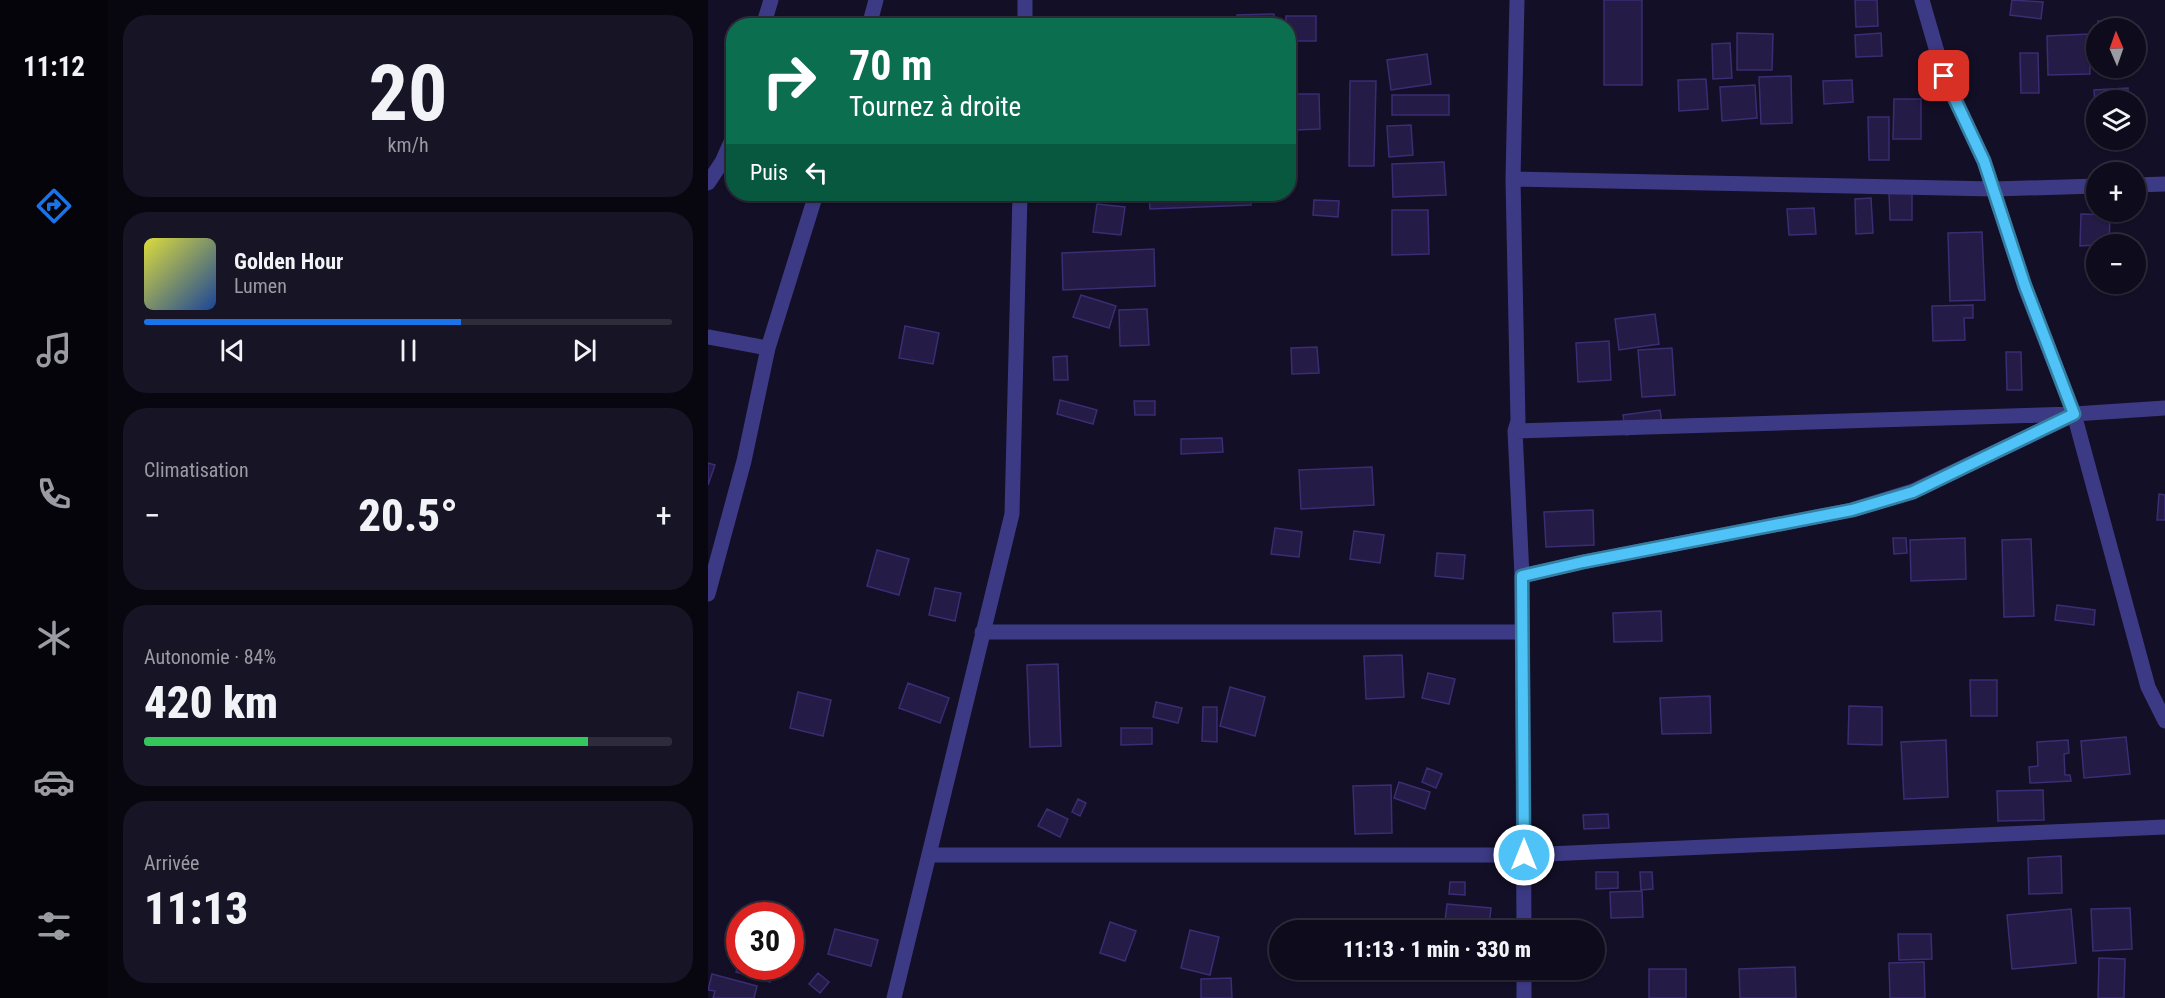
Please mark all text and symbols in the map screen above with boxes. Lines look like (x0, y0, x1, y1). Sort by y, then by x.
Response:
north arrow (2086, 18, 2146, 78)
map controls (2086, 18, 2146, 294)
text: 70 m (849, 41, 932, 90)
icon: right (750, 42, 828, 120)
text: 20 (369, 48, 447, 139)
pin (1918, 50, 1969, 101)
text: 11:12 (23, 51, 85, 83)
icon: arrive (1927, 59, 1960, 92)
button: layers (2086, 90, 2146, 150)
text: Tournez à droite (849, 91, 1021, 123)
text: km/h (387, 133, 429, 157)
icon: left (800, 156, 833, 189)
text: Puis (750, 160, 788, 185)
button: + (2086, 162, 2146, 222)
icon: directions (33, 185, 75, 227)
button: − (2086, 234, 2146, 294)
text: Golden Hour (234, 249, 343, 274)
text: Lumen (234, 274, 287, 298)
icon: music (33, 329, 75, 371)
icon: previous (216, 334, 249, 367)
icon: pause (392, 334, 425, 367)
icon: next (568, 334, 601, 367)
text: Climatisation (144, 458, 249, 482)
icon: phone (33, 473, 75, 515)
text: 20.5° (358, 489, 458, 542)
text: − (144, 496, 161, 535)
text: + (656, 496, 672, 535)
icon: climate (33, 617, 75, 659)
text: Autonomie · 84% (144, 645, 276, 669)
text: 420 km (144, 676, 278, 729)
icon: car (33, 761, 75, 803)
position arrow (1492, 823, 1556, 887)
text: Arrivée (144, 851, 200, 875)
text: 11:13 (144, 882, 248, 935)
speed limit sign: 30 (726, 902, 804, 980)
icon: filters (33, 905, 75, 947)
text: 11:13 · 1 min · 330 m (1343, 937, 1531, 962)

